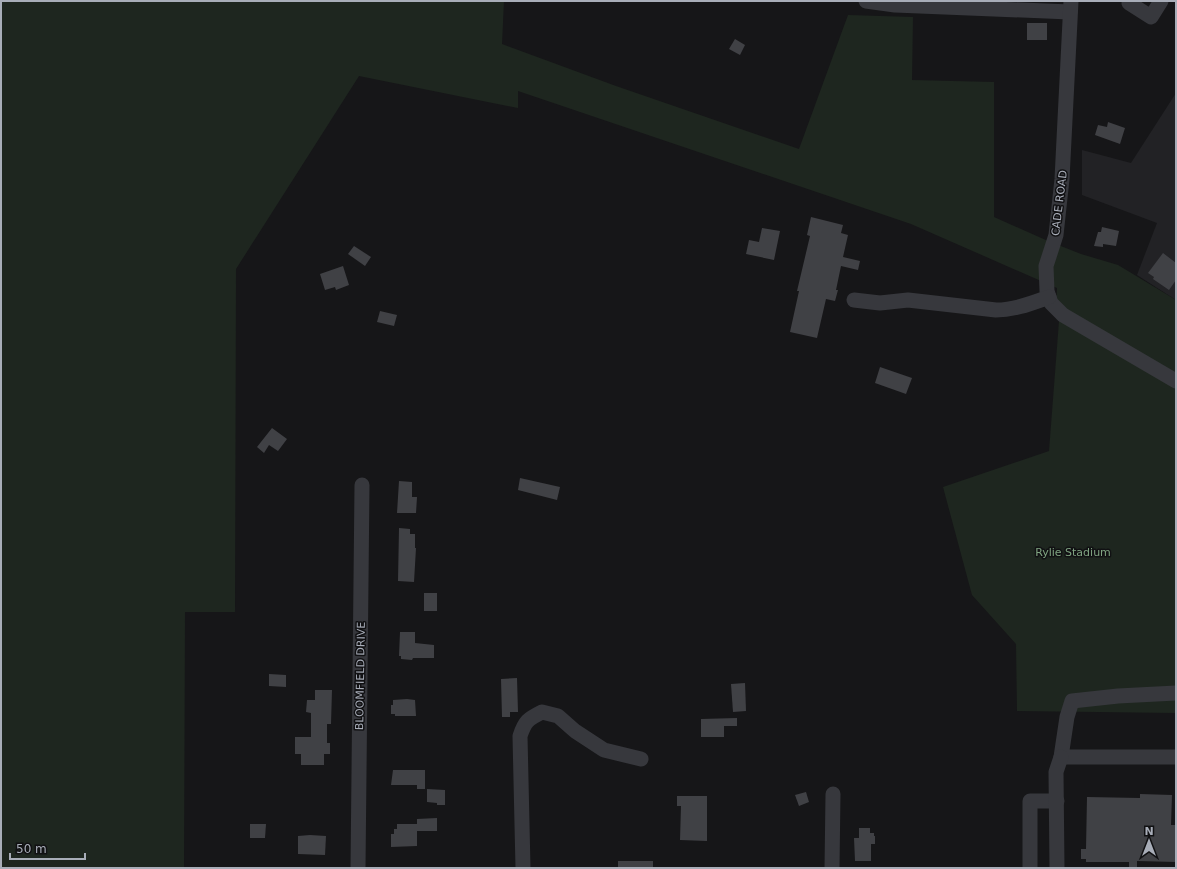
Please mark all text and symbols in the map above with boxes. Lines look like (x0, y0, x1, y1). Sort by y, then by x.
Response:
street label: CADE ROAD (1049, 169, 1070, 237)
park label: Rylie Stadium (1035, 546, 1111, 559)
street label: BLOOMFIELD DRIVE (353, 622, 368, 730)
north arrow (1129, 821, 1169, 861)
text: N (1144, 825, 1154, 838)
scale bar (10, 835, 85, 861)
text: 50 m (16, 842, 47, 856)

